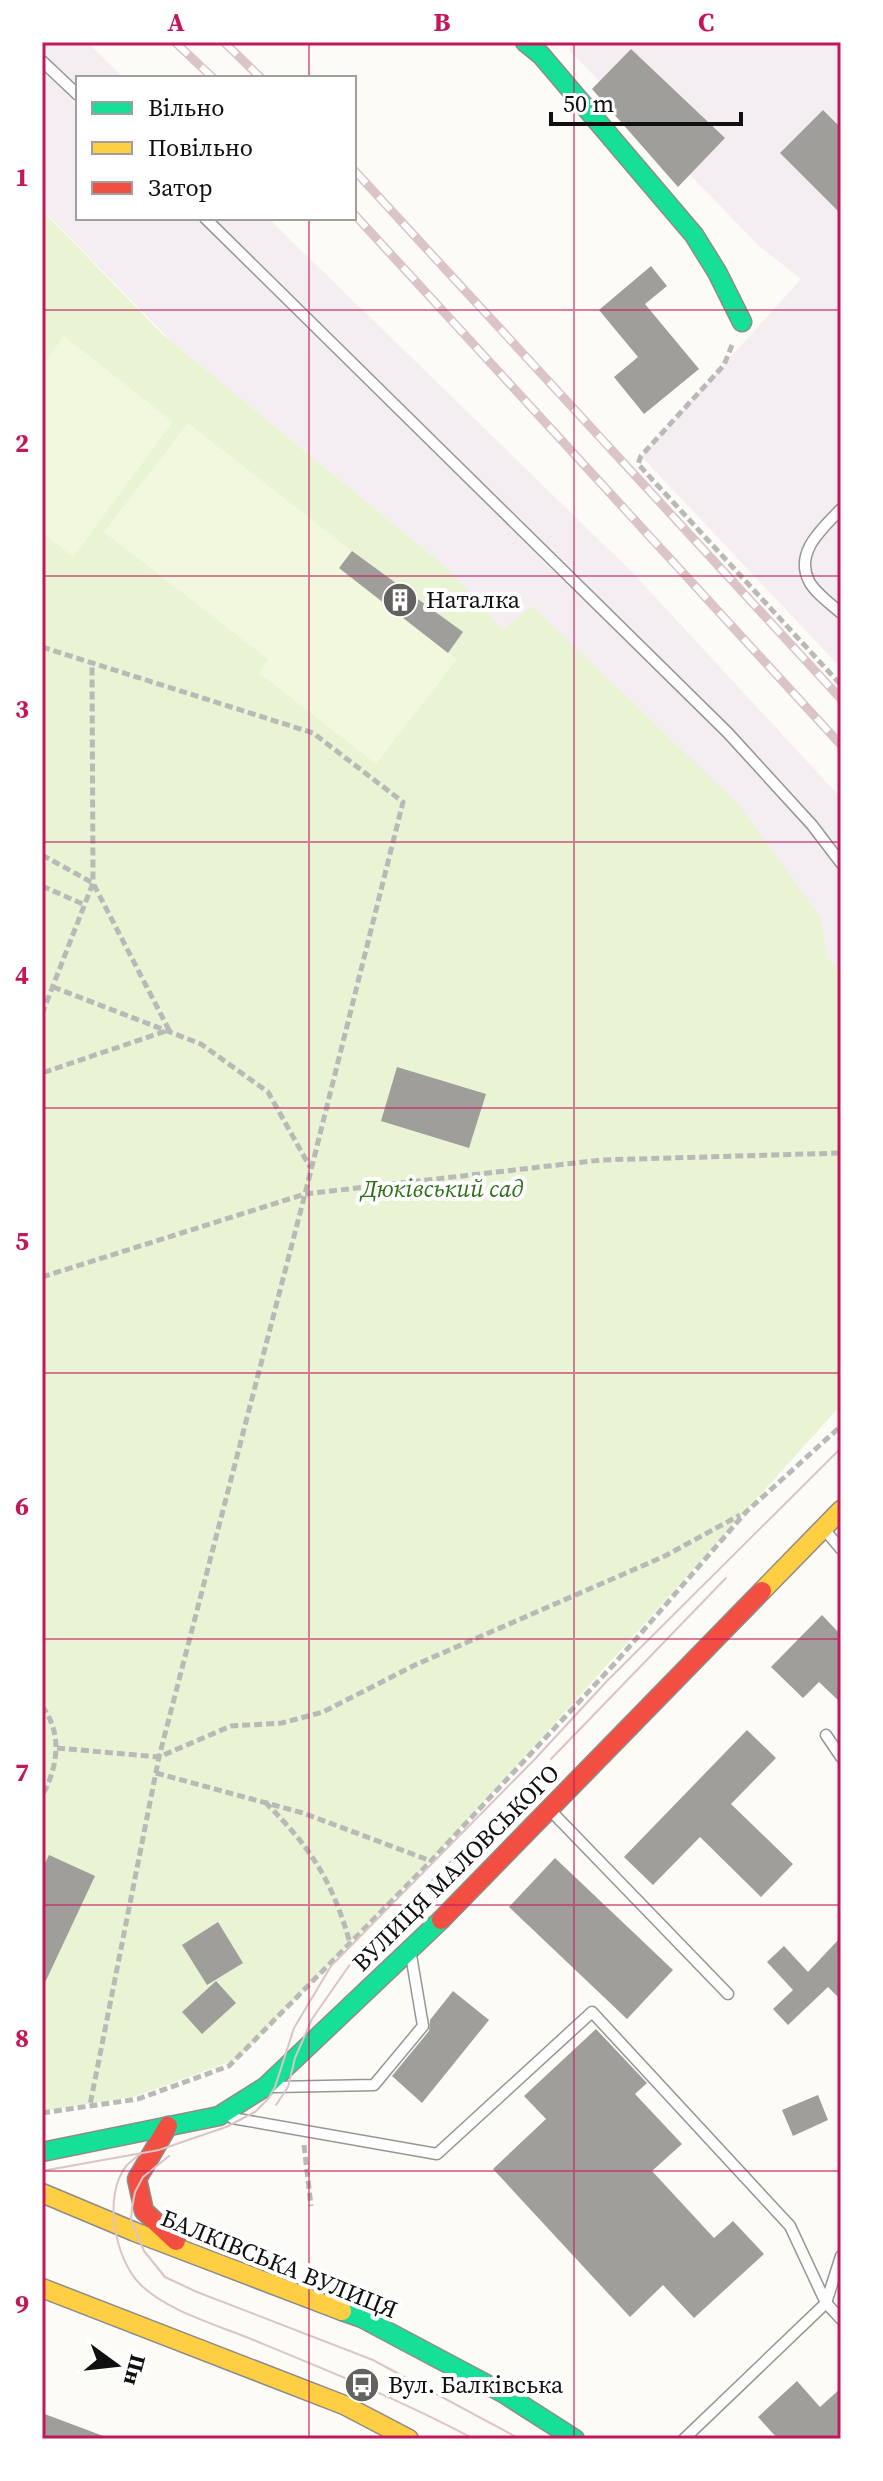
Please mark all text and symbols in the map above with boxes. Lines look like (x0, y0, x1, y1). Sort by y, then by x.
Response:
text: A (167, 4, 185, 40)
text: B (434, 4, 451, 40)
text: C (698, 4, 714, 40)
legend (76, 76, 356, 220)
scale bar (551, 76, 741, 126)
text: 50 m (563, 87, 614, 120)
text: Вільно (148, 91, 224, 124)
text: Повільно (148, 131, 253, 164)
text: 1 (15, 159, 29, 195)
text: Затор (148, 171, 213, 204)
text: 2 (15, 425, 29, 461)
building icon: Наталка (381, 581, 419, 619)
place label: Наталка (426, 583, 521, 616)
text: 3 (15, 691, 29, 727)
text: 4 (15, 957, 29, 993)
park label: Дюківський сад (359, 1172, 524, 1205)
text: 5 (15, 1223, 29, 1259)
text: 6 (15, 1488, 29, 1524)
text: 7 (15, 1754, 29, 1790)
street label: ВУЛИЦЯ МАЛОВСЬКОГО (345, 1757, 566, 1978)
text: 8 (15, 2020, 29, 2056)
street label: БАЛКІВСЬКА ВУЛИЦЯ (156, 2201, 402, 2326)
text: 9 (15, 2286, 29, 2322)
north arrow (76, 2325, 156, 2405)
text: Пн (117, 2351, 154, 2389)
bus stop icon: Вул. Балківська (343, 2366, 381, 2404)
place label: Вул. Балківська (388, 2368, 564, 2401)

